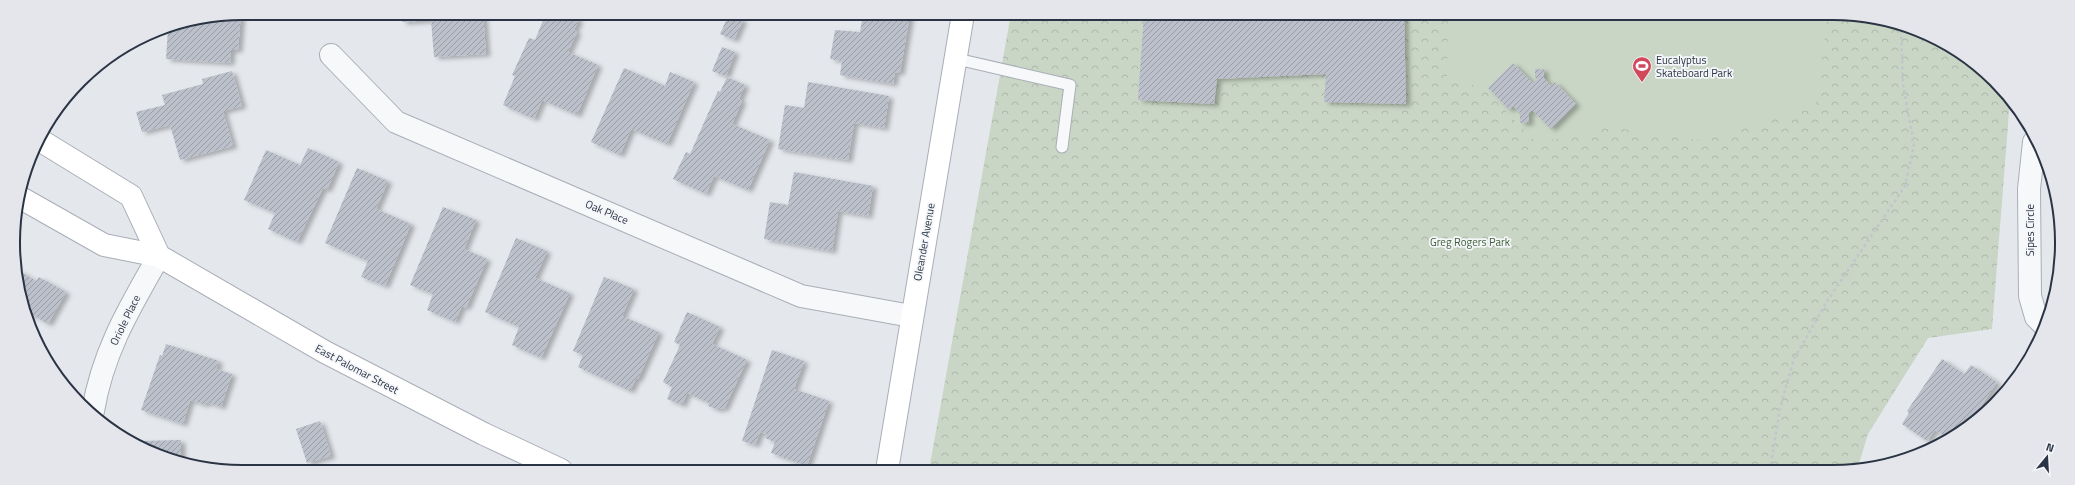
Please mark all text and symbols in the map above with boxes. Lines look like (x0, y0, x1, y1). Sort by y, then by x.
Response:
place label: Eucalyptus Skateboard Park (1656, 52, 1733, 81)
sports icon: Eucalyptus Skateboard Park (1631, 55, 1653, 83)
street label: Oak Place (583, 196, 631, 228)
street label: Oleander Avenue (909, 201, 939, 282)
street label: Sipes Circle (2022, 203, 2038, 256)
park label: Greg Rogers Park (1430, 234, 1511, 250)
street label: Oriole Place (106, 292, 144, 348)
street label: East Palomar Street (312, 340, 402, 398)
north arrow (2027, 437, 2067, 477)
text: N (2044, 439, 2056, 456)

